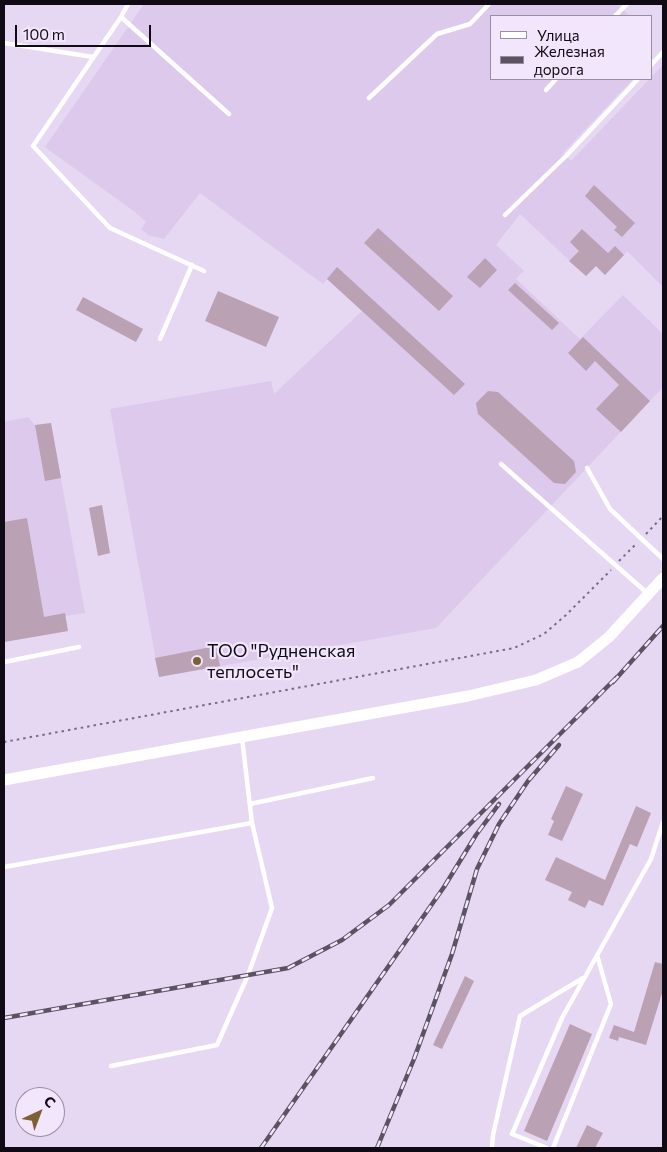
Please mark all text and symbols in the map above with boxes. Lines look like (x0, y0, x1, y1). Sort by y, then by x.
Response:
scale bar (18, 15, 154, 47)
legend (490, 15, 652, 80)
text: 100 m (23, 25, 65, 43)
text: Улица (537, 26, 579, 44)
text: Железная дорога (534, 42, 605, 78)
place label: ТОО "Рудненская теплосеть" (207, 640, 355, 682)
marker: ТОО "Рудненская теплосеть" (191, 655, 203, 667)
north arrow (15, 1087, 65, 1137)
text: С (41, 1092, 59, 1111)

